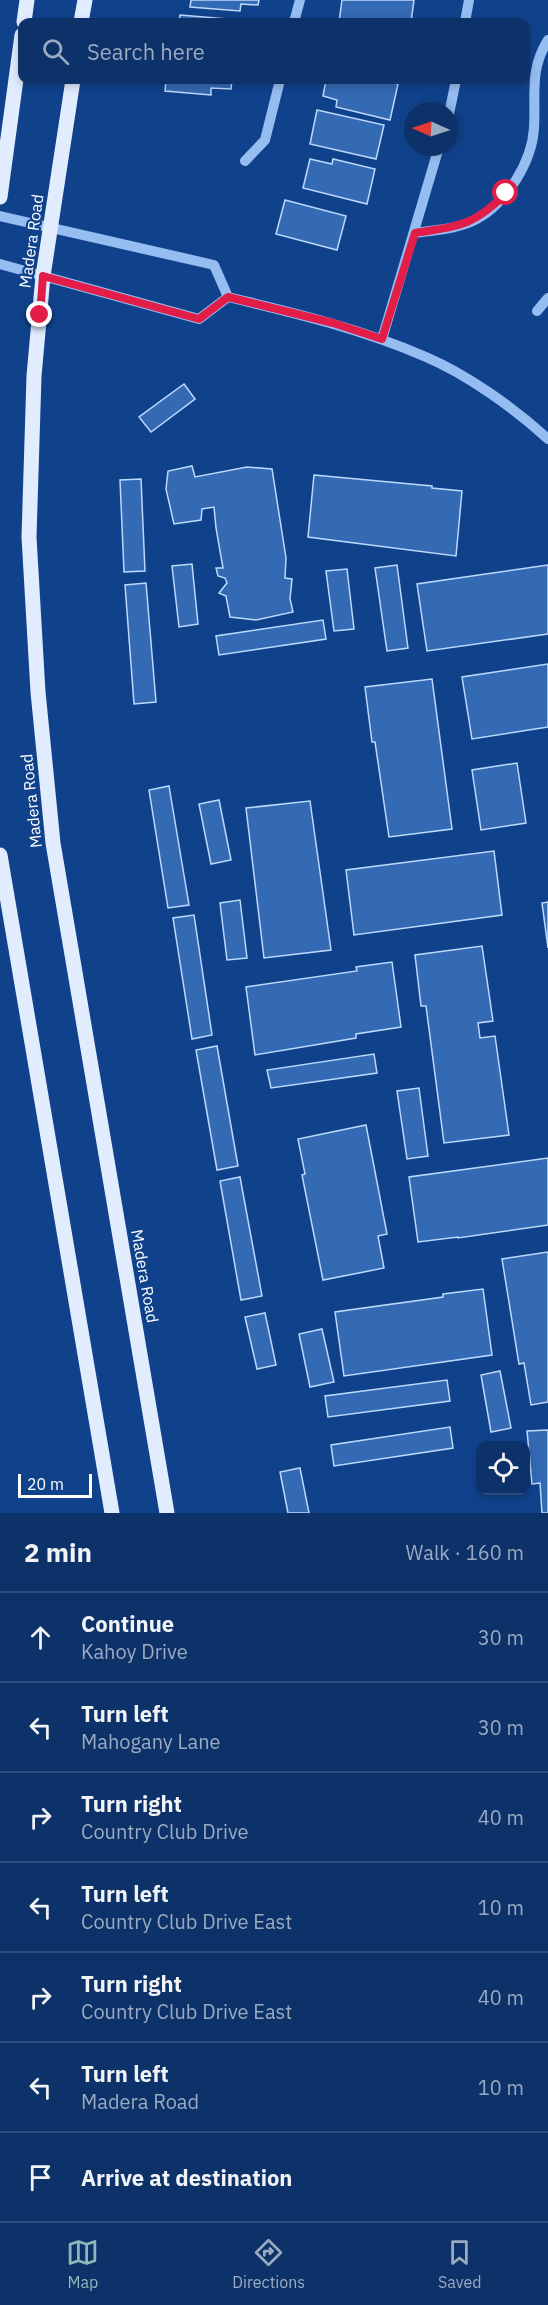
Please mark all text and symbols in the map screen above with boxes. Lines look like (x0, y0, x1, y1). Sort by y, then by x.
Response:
search box (18, 18, 530, 84)
icon: search (39, 35, 72, 68)
text: Search here (87, 37, 205, 66)
north arrow (404, 102, 458, 156)
route start (492, 179, 518, 205)
street label: Madera Road (15, 193, 47, 289)
route end (26, 301, 52, 327)
street label: Madera Road (16, 753, 46, 849)
street label: Madera Road (127, 1228, 163, 1324)
map controls (476, 1441, 530, 1495)
button: locate (476, 1441, 530, 1495)
scale bar (18, 1471, 92, 1498)
text: 20 m (27, 1474, 64, 1494)
text: 2 min (24, 1535, 92, 1569)
text: Walk · 160 m (406, 1539, 524, 1566)
text: Continue (81, 1609, 174, 1638)
icon: ahead (24, 1621, 57, 1654)
text: 30 m (478, 1624, 524, 1651)
text: Kahoy Drive (81, 1638, 188, 1665)
text: Turn left (81, 1699, 169, 1728)
icon: left (24, 1711, 57, 1744)
text: 30 m (478, 1714, 524, 1741)
text: Mahogany Lane (81, 1728, 221, 1755)
text: Turn right (81, 1789, 182, 1818)
icon: right (24, 1801, 57, 1834)
text: 40 m (478, 1804, 524, 1831)
text: Country Club Drive (81, 1818, 249, 1845)
text: Turn left (81, 1879, 169, 1908)
icon: left (24, 1891, 57, 1924)
text: 10 m (478, 1894, 524, 1921)
text: Country Club Drive East (81, 1908, 292, 1935)
text: Turn right (81, 1969, 182, 1998)
icon: right (24, 1981, 57, 2014)
text: 40 m (478, 1984, 524, 2011)
text: Country Club Drive East (81, 1998, 292, 2025)
text: Turn left (81, 2059, 169, 2088)
icon: left (24, 2071, 57, 2104)
text: 10 m (478, 2074, 524, 2101)
text: Madera Road (81, 2088, 199, 2115)
icon: arrive (24, 2161, 57, 2194)
text: Arrive at destination (81, 2163, 292, 2192)
tab: Map (66, 2236, 99, 2292)
tab: Directions (232, 2236, 305, 2292)
tab: Saved (438, 2236, 482, 2292)

